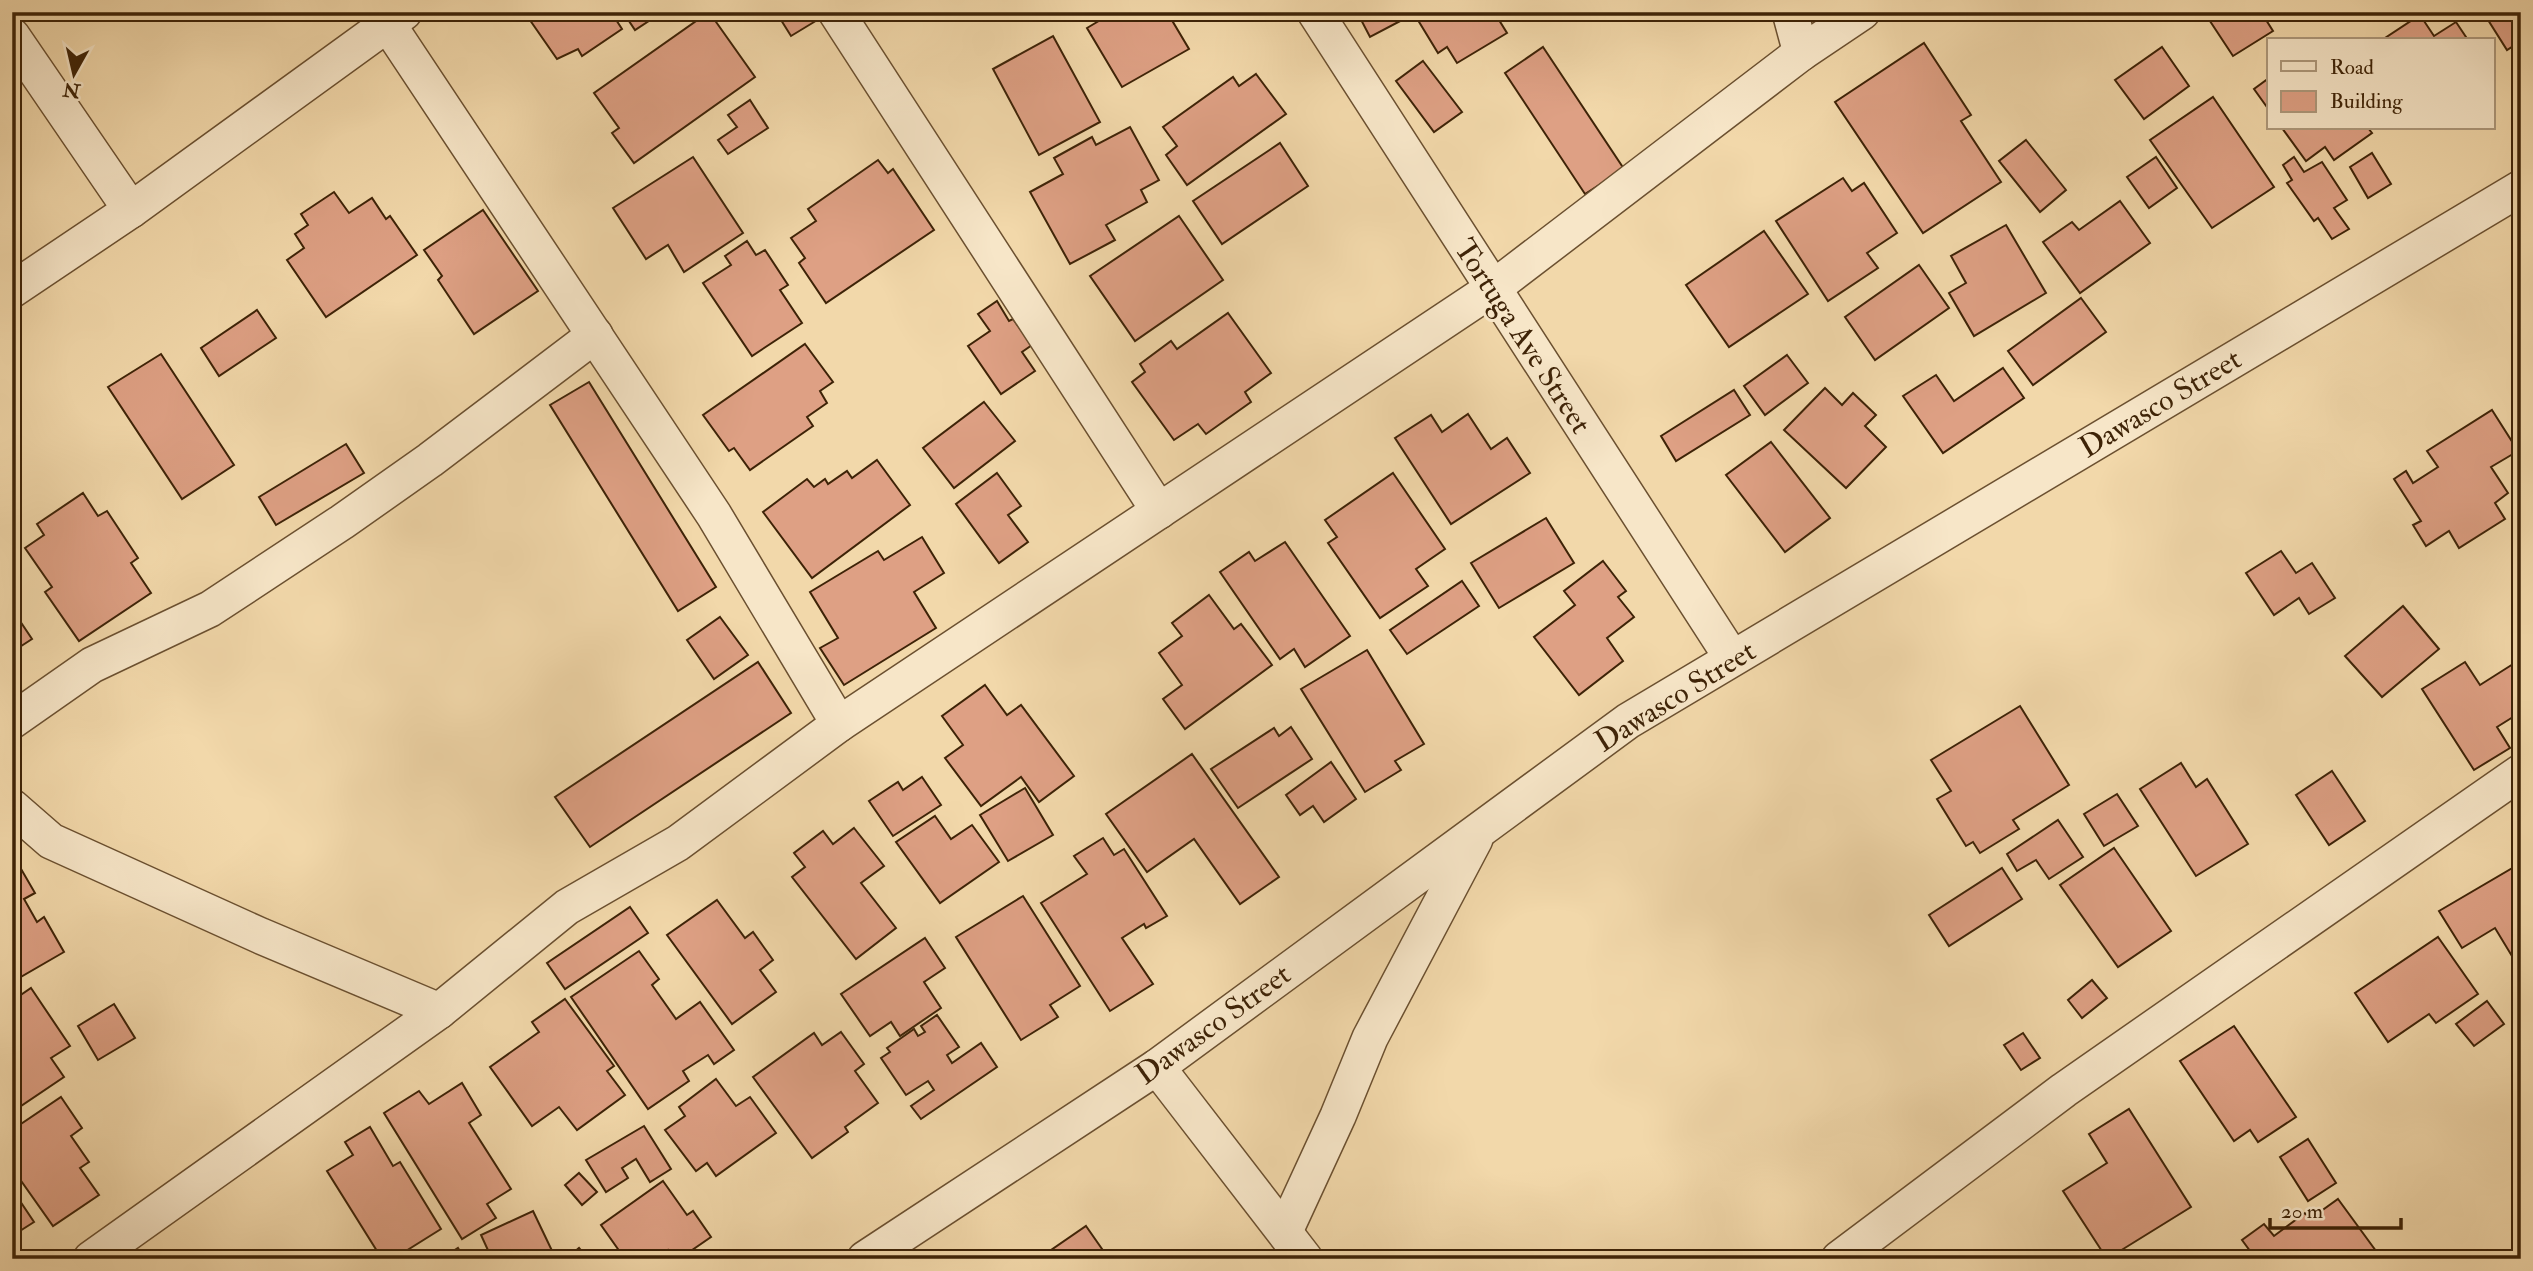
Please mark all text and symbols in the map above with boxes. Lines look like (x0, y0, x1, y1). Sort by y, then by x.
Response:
north arrow (38, 38, 108, 108)
legend (2267, 38, 2494, 130)
text: Road (2330, 54, 2375, 81)
text: N (61, 77, 83, 103)
text: Building (2330, 88, 2403, 115)
street label: Tortuga Ave Street (1446, 232, 1599, 441)
street label: Dawasco Street (2072, 340, 2248, 466)
street label: Dawasco Street (1588, 632, 1763, 760)
street label: Dawasco Street (1129, 956, 1298, 1093)
scale bar (2270, 1187, 2402, 1231)
text: 20 m (2281, 1198, 2323, 1225)

